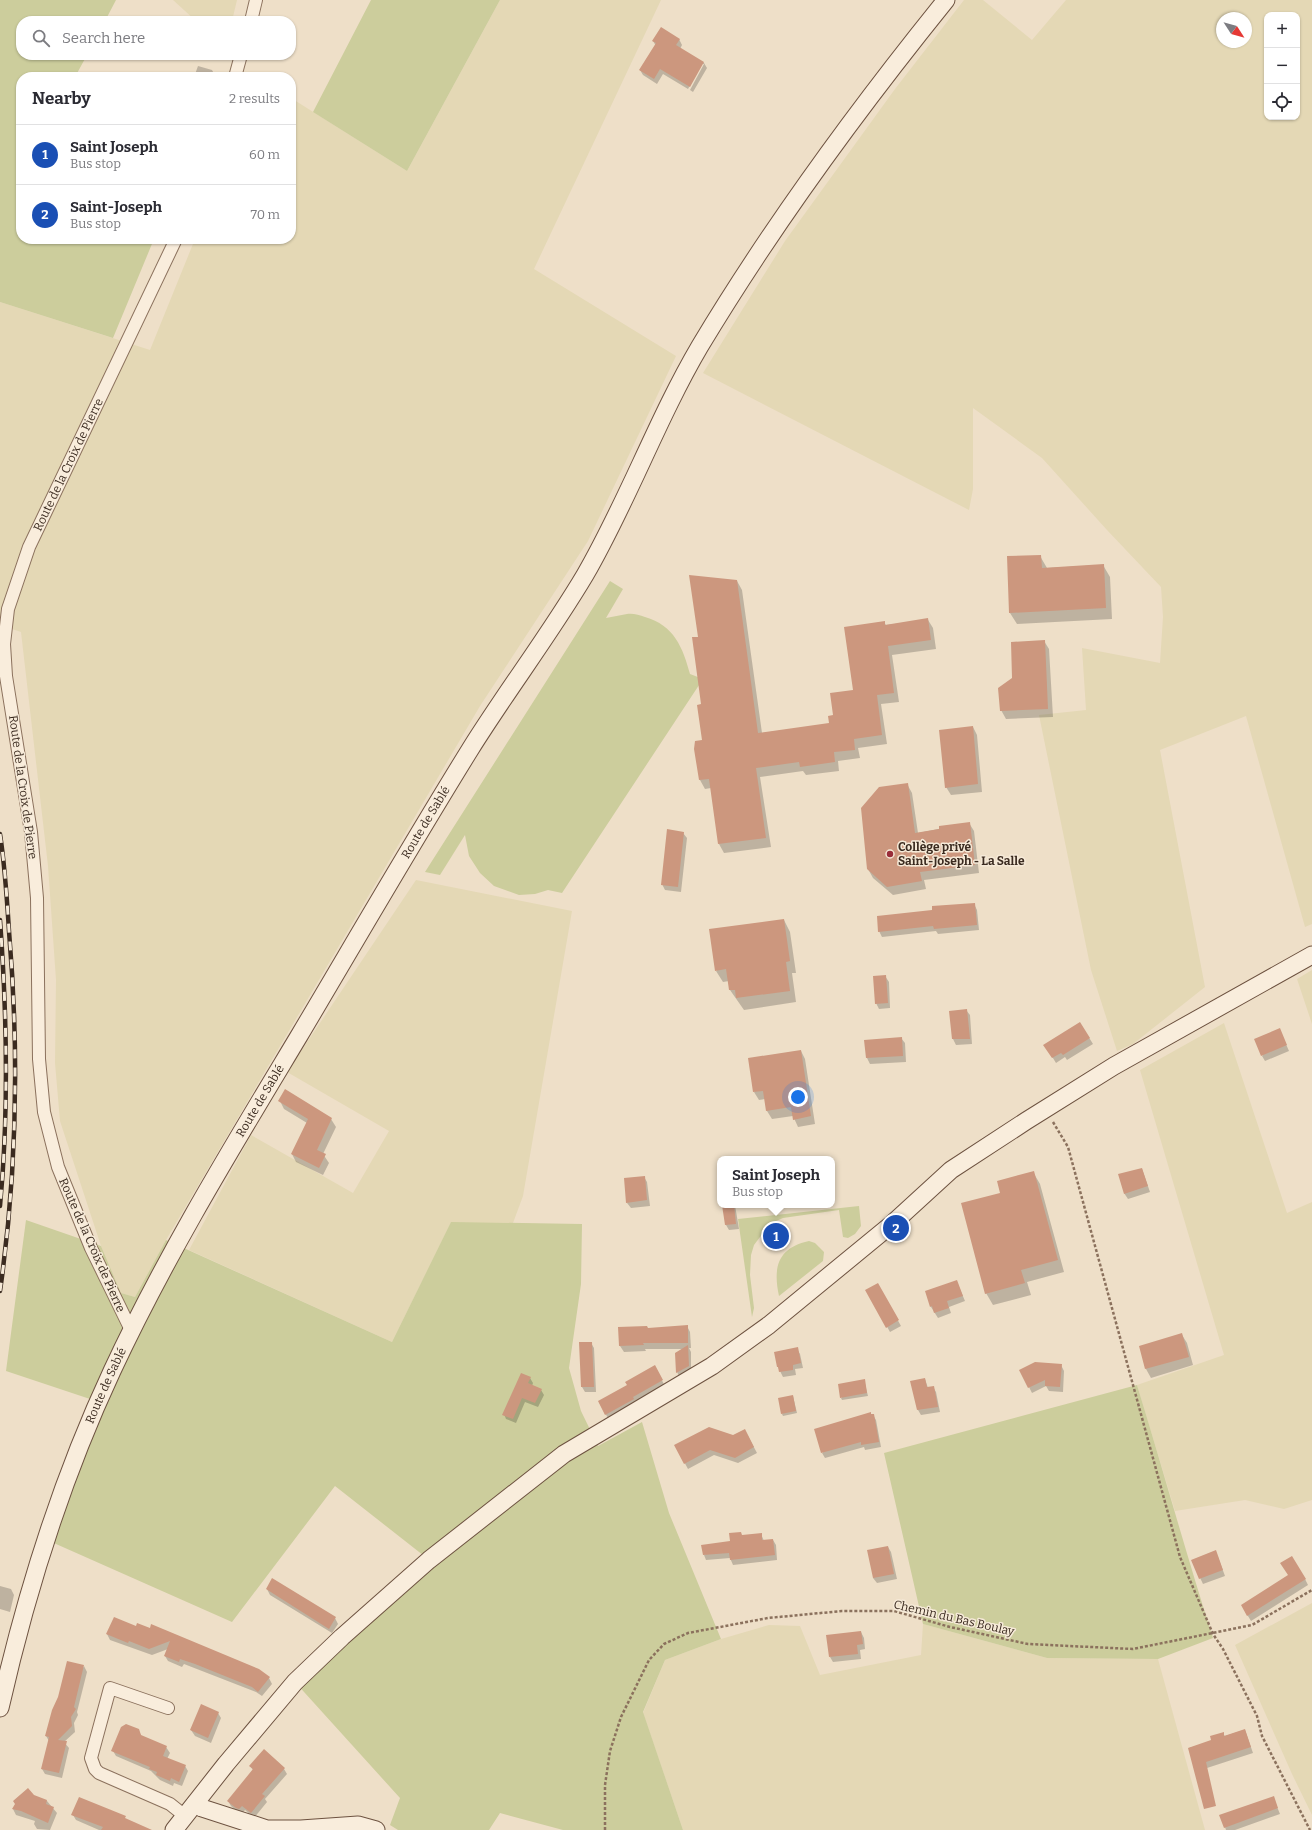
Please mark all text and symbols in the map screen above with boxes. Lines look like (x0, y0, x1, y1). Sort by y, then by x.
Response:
north arrow (1216, 12, 1252, 48)
map controls (1264, 12, 1300, 120)
button: + (1264, 12, 1300, 48)
search box (16, 16, 296, 60)
icon: search (30, 27, 52, 49)
text: Search here (62, 29, 145, 47)
button: − (1264, 48, 1300, 84)
button: locate (1264, 84, 1300, 120)
text: Nearby (32, 88, 91, 109)
text: 2 results (229, 91, 280, 106)
text: Saint Joseph (70, 138, 158, 156)
text: 1 (42, 147, 48, 162)
text: 60 m (249, 147, 280, 162)
text: Bus stop (70, 156, 121, 171)
text: Saint-Joseph (70, 198, 162, 216)
text: 2 (41, 207, 49, 222)
text: 70 m (250, 207, 280, 222)
text: Bus stop (70, 216, 121, 231)
street label: Route de la Croix de Pierre (31, 396, 106, 533)
street label: Route de la Croix de Pierre (6, 714, 40, 860)
street label: Route de Sablé (399, 784, 453, 861)
place label: Collège privé Saint-Joseph - La Salle (898, 840, 1025, 868)
marker: Collège privé Saint-Joseph - La Salle (885, 849, 895, 859)
street label: Route de Sablé (233, 1062, 287, 1140)
your location (788, 1087, 808, 1107)
popup (717, 1156, 835, 1208)
text: Saint Joseph (732, 1166, 820, 1184)
street label: Route de la Croix de Pierre (56, 1176, 128, 1314)
text: Bus stop (732, 1184, 783, 1199)
pin: 2 (883, 1213, 909, 1243)
pin: 1 (763, 1221, 789, 1251)
street label: Route de Sablé (83, 1345, 129, 1426)
street label: Chemin du Bas Boulay (892, 1597, 1016, 1639)

